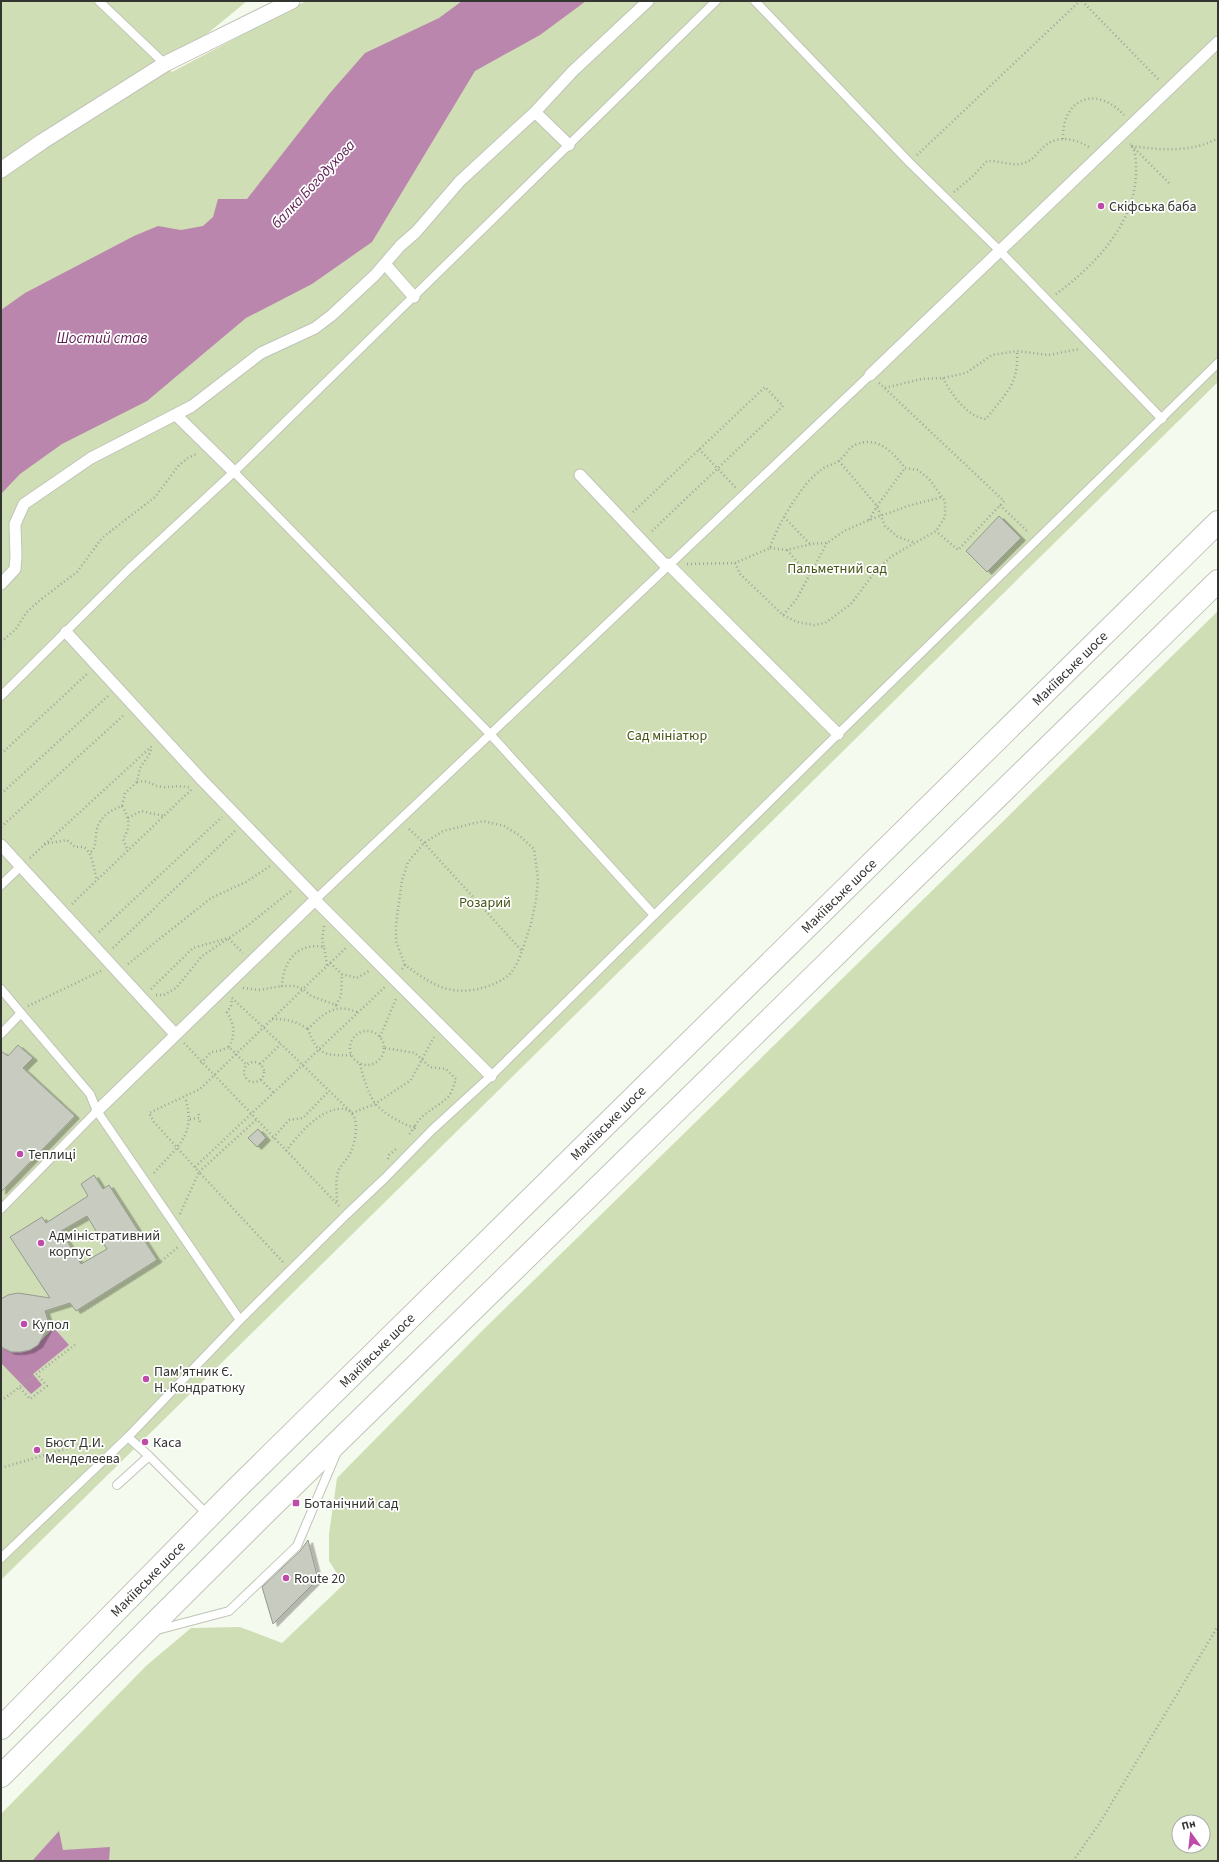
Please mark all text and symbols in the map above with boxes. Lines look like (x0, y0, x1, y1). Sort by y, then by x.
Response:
water label: балка Богодухова (267, 135, 360, 233)
place label: Скіфська баба (1109, 197, 1197, 217)
marker: Скіфська баба (1096, 201, 1106, 211)
water label: Шостий став (57, 328, 147, 349)
park label: Пальметний сад (787, 559, 887, 579)
street label: Макіївське шосе (1028, 627, 1113, 711)
park label: Сад мініатюр (627, 726, 707, 746)
street label: Макіївське шосе (797, 854, 882, 938)
park label: Розарий (459, 893, 511, 913)
street label: Макіївське шосе (566, 1082, 651, 1166)
place label: Теплиці (28, 1145, 76, 1165)
marker: Теплиці (15, 1149, 25, 1159)
place label: Адміністративний корпус (49, 1226, 160, 1262)
marker: Адміністративний корпус (36, 1238, 46, 1248)
street label: Макіївське шосе (335, 1309, 420, 1393)
place label: Купол (32, 1315, 69, 1335)
marker: Купол (19, 1319, 29, 1329)
place label: Пам'ятник Є. Н. Кондратюку (154, 1362, 245, 1398)
marker: Пам'ятник Є. Н. Кондратюку (141, 1374, 151, 1384)
place label: Бюст Д.И. Менделеева (45, 1433, 120, 1469)
place label: Каса (153, 1433, 181, 1453)
marker: Каса (140, 1437, 150, 1447)
marker: Бюст Д.И. Менделеева (32, 1445, 42, 1455)
place label: Ботанічний сад (304, 1494, 399, 1514)
marker: Ботанічний сад (291, 1498, 301, 1508)
street label: Макіївське шосе (106, 1537, 190, 1622)
place label: Route 20 (294, 1569, 345, 1589)
marker: Route 20 (281, 1573, 291, 1583)
north arrow (1171, 1814, 1211, 1854)
text: Пн (1180, 1816, 1197, 1834)

